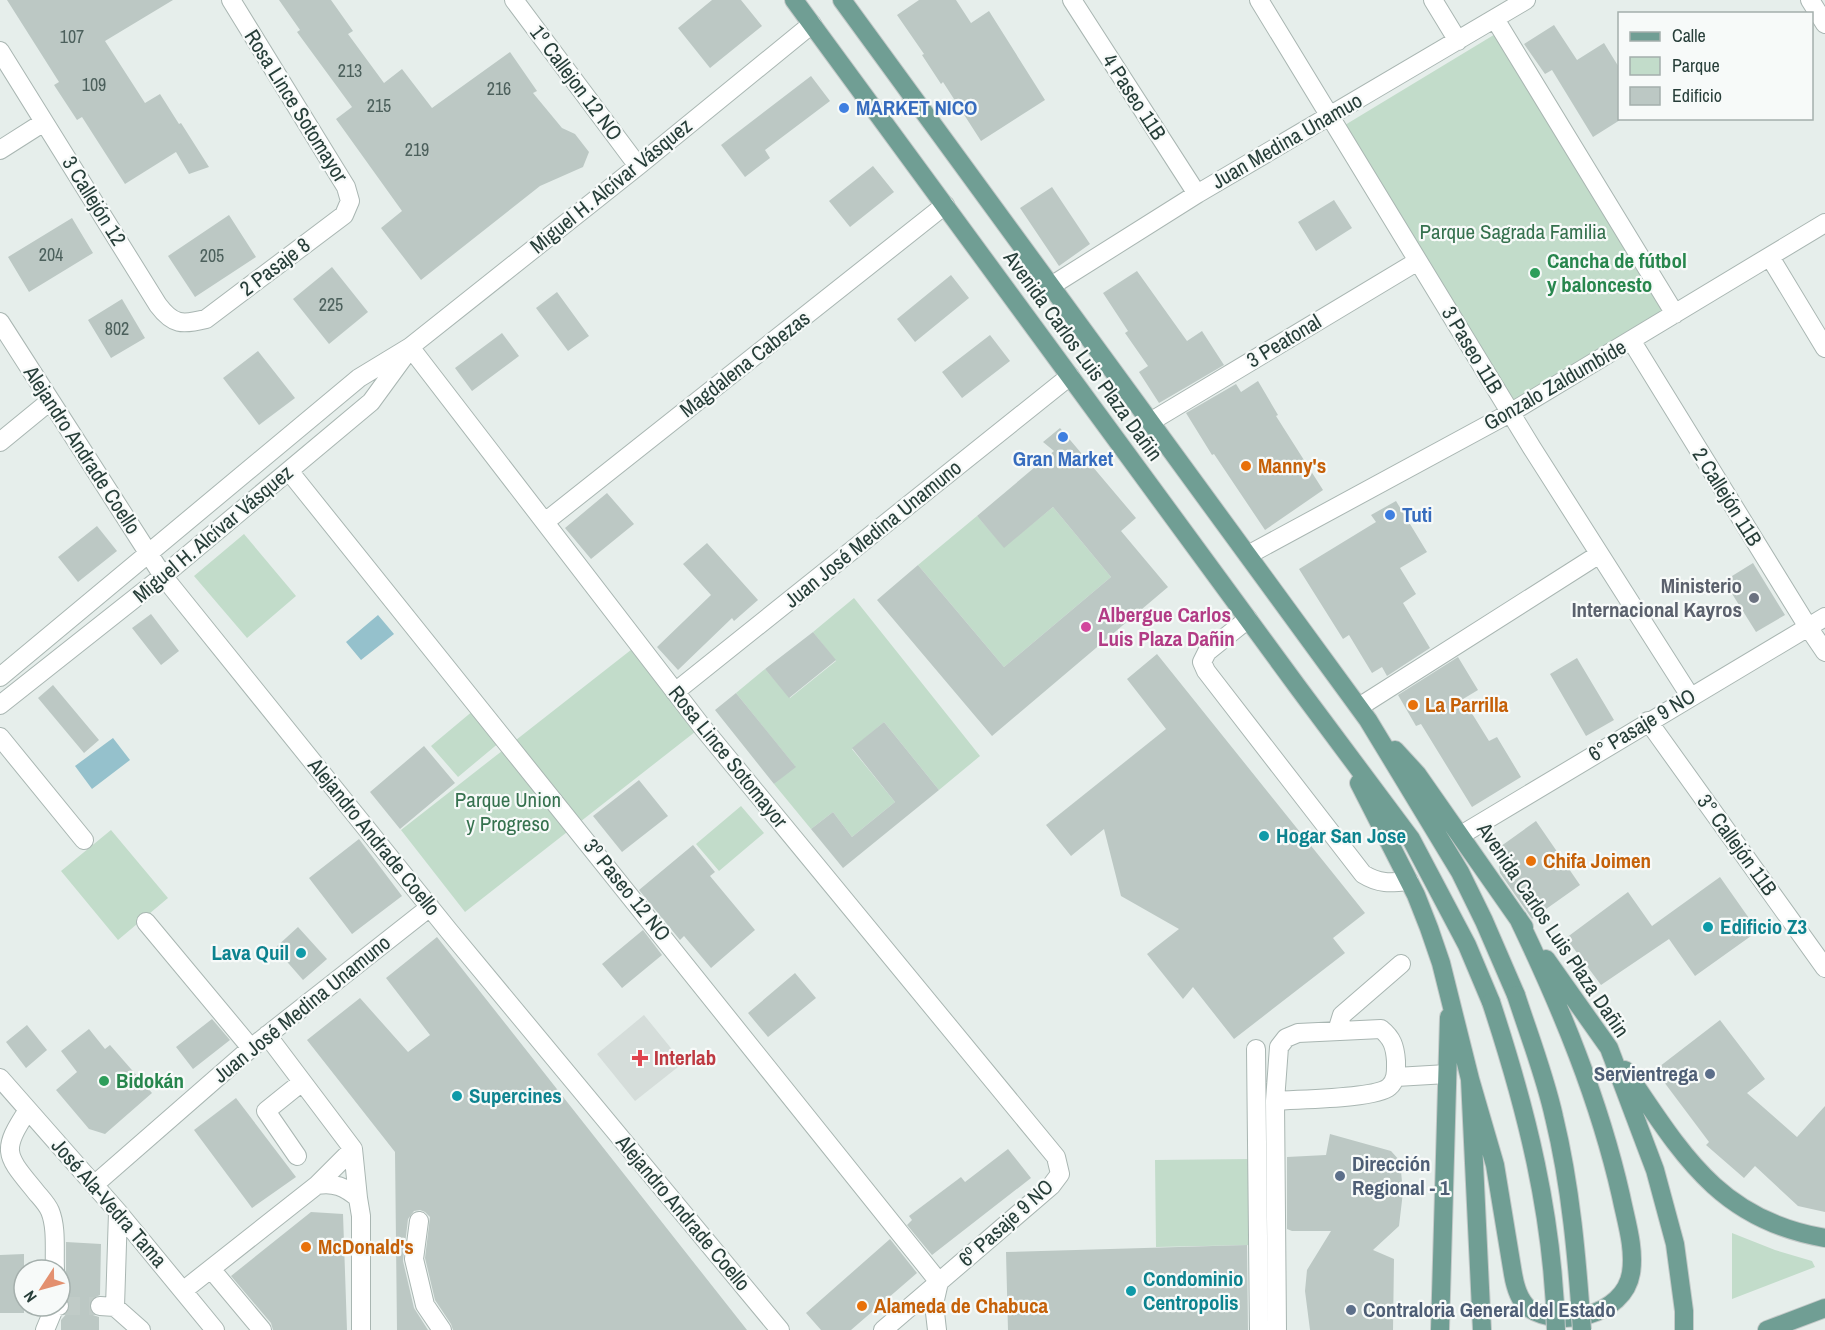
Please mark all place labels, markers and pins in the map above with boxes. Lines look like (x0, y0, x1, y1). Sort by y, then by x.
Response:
place label: MARKET NICO (856, 93, 978, 122)
marker: MARKET NICO (837, 101, 851, 115)
place label: Cancha de fútbol y baloncesto (1547, 246, 1687, 299)
marker: Cancha de fútbol y baloncesto (1528, 266, 1542, 280)
marker: Gran Market (1056, 430, 1070, 444)
place label: Gran Market (1013, 444, 1114, 473)
place label: Manny's (1258, 451, 1326, 480)
marker: Manny's (1239, 459, 1253, 473)
place label: Tuti (1402, 500, 1432, 529)
marker: Tuti (1383, 508, 1397, 522)
place label: Ministerio Internacional Kayros (1572, 571, 1742, 624)
marker: Ministerio Internacional Kayros (1747, 591, 1761, 605)
place label: Albergue Carlos Luis Plaza Dañin (1098, 600, 1235, 653)
marker: Albergue Carlos Luis Plaza Dañin (1079, 620, 1093, 634)
place label: La Parrilla (1425, 690, 1509, 719)
marker: La Parrilla (1406, 698, 1420, 712)
place label: Hogar San Jose (1276, 821, 1406, 850)
marker: Hogar San Jose (1257, 829, 1271, 843)
place label: Chifa Joimen (1543, 846, 1651, 875)
marker: Chifa Joimen (1524, 854, 1538, 868)
place label: Edificio Z3 (1720, 912, 1807, 941)
marker: Edificio Z3 (1701, 920, 1715, 934)
place label: Lava Quil (211, 938, 289, 967)
marker: Lava Quil (294, 946, 308, 960)
place label: Interlab (654, 1043, 716, 1072)
marker: Interlab (631, 1049, 649, 1067)
place label: Servientrega (1594, 1059, 1698, 1088)
place label: Bidokán (116, 1066, 184, 1095)
marker: Servientrega (1703, 1067, 1717, 1081)
marker: Bidokán (97, 1074, 111, 1088)
place label: Supercines (469, 1081, 562, 1110)
marker: Supercines (450, 1089, 464, 1103)
place label: Dirección Regional - 1 (1352, 1149, 1450, 1202)
marker: Dirección Regional - 1 (1333, 1169, 1347, 1183)
place label: McDonald's (318, 1232, 414, 1261)
marker: McDonald's (299, 1240, 313, 1254)
place label: Condominio Centropolis (1143, 1264, 1243, 1317)
marker: Condominio Centropolis (1124, 1284, 1138, 1298)
place label: Alameda de Chabuca (874, 1291, 1049, 1320)
place label: Contraloria General del Estado (1363, 1295, 1616, 1324)
marker: Alameda de Chabuca (855, 1299, 869, 1313)
marker: Contraloria General del Estado (1344, 1303, 1358, 1317)

